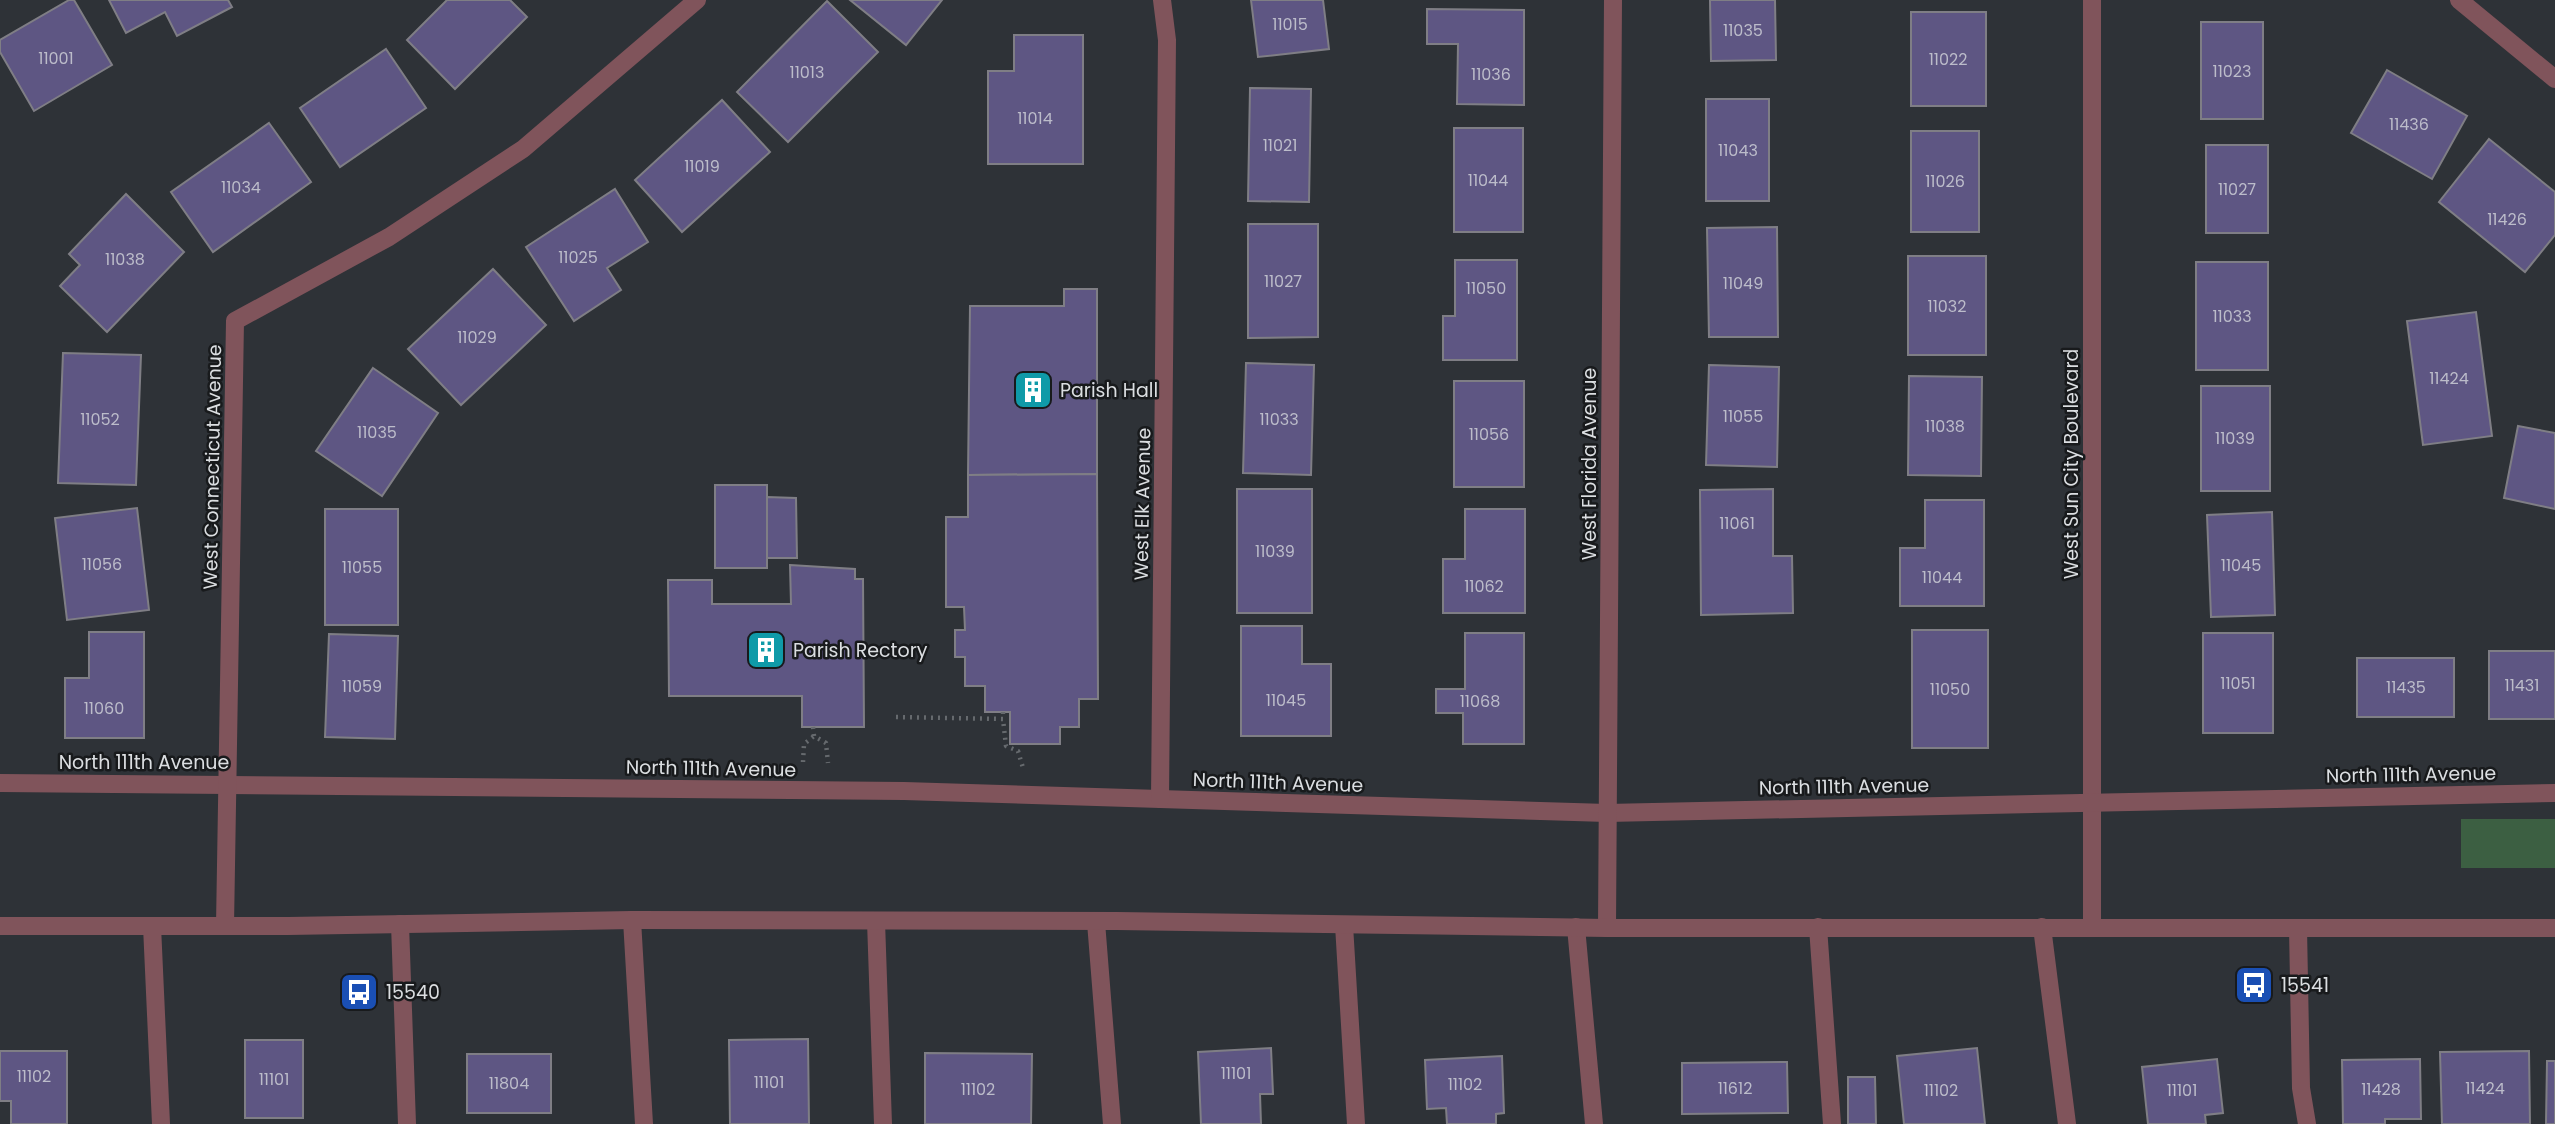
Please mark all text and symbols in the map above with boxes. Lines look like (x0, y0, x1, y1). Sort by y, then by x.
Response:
house number: 11015 (1272, 13, 1308, 36)
house number: 11035 (1723, 19, 1763, 42)
house number: 11001 (38, 47, 74, 70)
house number: 11022 (1929, 48, 1967, 71)
house number: 11023 (2213, 60, 2251, 83)
house number: 11013 (790, 61, 824, 84)
house number: 11036 (1471, 63, 1511, 86)
house number: 11014 (1017, 107, 1053, 130)
house number: 11436 (2389, 113, 2429, 136)
house number: 11021 (1263, 134, 1297, 157)
house number: 11043 (1718, 139, 1758, 162)
house number: 11019 (684, 155, 720, 178)
house number: 11044 (1468, 169, 1508, 192)
house number: 11026 (1925, 170, 1965, 193)
house number: 11034 (221, 176, 261, 199)
house number: 11027 (2218, 178, 2256, 201)
house number: 11426 (2487, 208, 2527, 231)
house number: 11025 (558, 246, 598, 269)
house number: 11038 (105, 248, 145, 271)
house number: 11027 (1264, 270, 1302, 293)
house number: 11049 (1723, 272, 1763, 295)
house number: 11050 (1466, 277, 1506, 300)
house number: 11032 (1928, 295, 1966, 318)
house number: 11033 (2212, 305, 2252, 328)
house number: 11029 (457, 326, 497, 349)
street label: West Connecticut Avenue (197, 344, 228, 590)
street label: West Sun City Boulevard (2058, 349, 2085, 579)
house number: 11424 (2429, 367, 2469, 390)
street label: West Florida Avenue (1576, 368, 1603, 560)
building icon: Parish Hall (1012, 369, 1054, 411)
place label: Parish Hall (1060, 377, 1158, 404)
house number: 11055 (1723, 405, 1763, 428)
house number: 11052 (80, 408, 120, 431)
house number: 11033 (1259, 408, 1299, 431)
house number: 11038 (1925, 415, 1965, 438)
house number: 11035 (357, 421, 397, 444)
house number: 11056 (1469, 423, 1509, 446)
street label: West Elk Avenue (1128, 427, 1157, 581)
house number: 11039 (2215, 427, 2255, 450)
house number: 11061 (1719, 512, 1755, 535)
house number: 11039 (1255, 540, 1295, 563)
house number: 11056 (82, 553, 122, 576)
house number: 11045 (2221, 554, 2261, 577)
house number: 11055 (342, 556, 382, 579)
house number: 11044 (1922, 566, 1962, 589)
house number: 11062 (1464, 575, 1504, 598)
building icon: Parish Rectory (745, 629, 787, 671)
place label: Parish Rectory (793, 637, 928, 664)
house number: 11051 (2220, 672, 2256, 695)
house number: 11431 (2505, 674, 2539, 697)
house number: 11059 (342, 675, 382, 698)
house number: 11435 (2386, 676, 2426, 699)
house number: 11050 (1930, 678, 1970, 701)
house number: 11045 (1266, 689, 1306, 712)
house number: 11068 (1460, 690, 1500, 713)
house number: 11060 (84, 697, 124, 720)
street label: North 111th Avenue (59, 749, 229, 776)
street label: North 111th Avenue (626, 754, 796, 783)
street label: North 111th Avenue (2326, 760, 2496, 789)
street label: North 111th Avenue (1192, 766, 1364, 799)
street label: North 111th Avenue (1759, 772, 1929, 801)
bus stop icon: 15541 (2233, 964, 2275, 1006)
bus stop icon: 15540 (338, 971, 380, 1013)
place label: 15541 (2281, 972, 2329, 999)
place label: 15540 (386, 979, 440, 1006)
house number: 11101 (1221, 1062, 1251, 1085)
house number: 11102 (17, 1065, 51, 1088)
house number: 11101 (259, 1068, 289, 1091)
house number: 11101 (754, 1071, 784, 1094)
house number: 11804 (489, 1072, 529, 1095)
house number: 11102 (1448, 1073, 1482, 1096)
house number: 11612 (1718, 1077, 1752, 1100)
house number: 11424 (2465, 1077, 2505, 1100)
house number: 11102 (961, 1078, 995, 1101)
house number: 11428 (2361, 1078, 2401, 1101)
house number: 11102 (1924, 1079, 1958, 1102)
house number: 11101 (2167, 1079, 2197, 1102)

